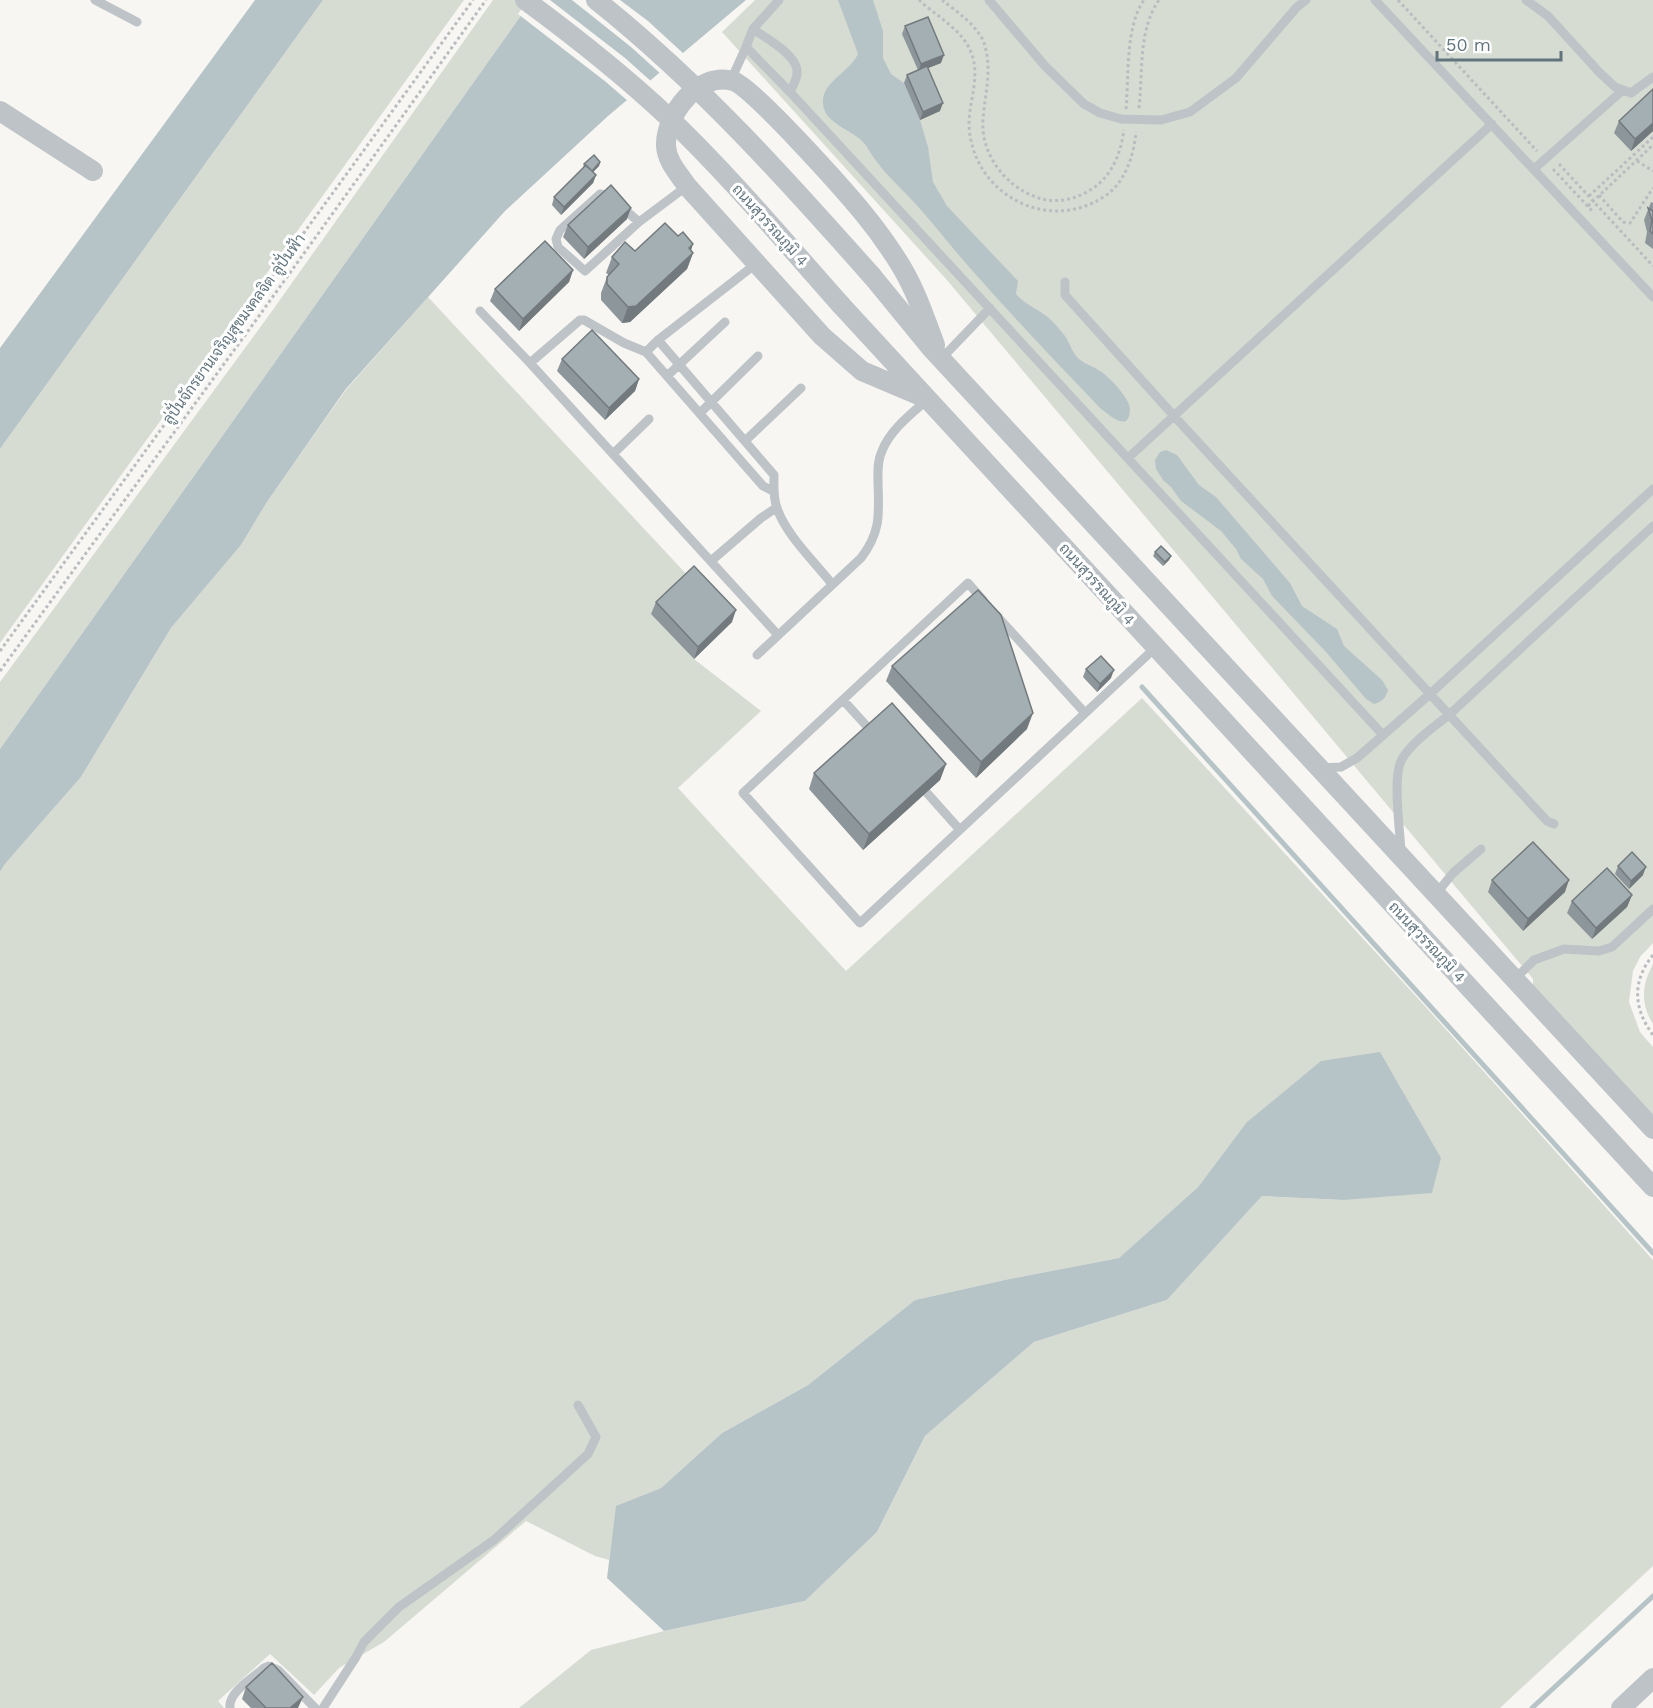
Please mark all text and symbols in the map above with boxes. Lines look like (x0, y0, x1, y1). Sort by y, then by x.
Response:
scale bar (1437, 24, 1562, 62)
text: 50 m (1446, 34, 1491, 55)
street label: ถนนสุวรรณภูมิ 4 (727, 180, 811, 271)
street label: ลู่ปั่นจักรยานเจริญสุขมงคลจิต ลู่ปั่นฟ้า (155, 227, 311, 429)
street label: ถนนสุวรรณภูมิ 4 (1054, 539, 1138, 630)
street label: ถนนสุวรรณภูมิ 4 (1384, 898, 1469, 988)

